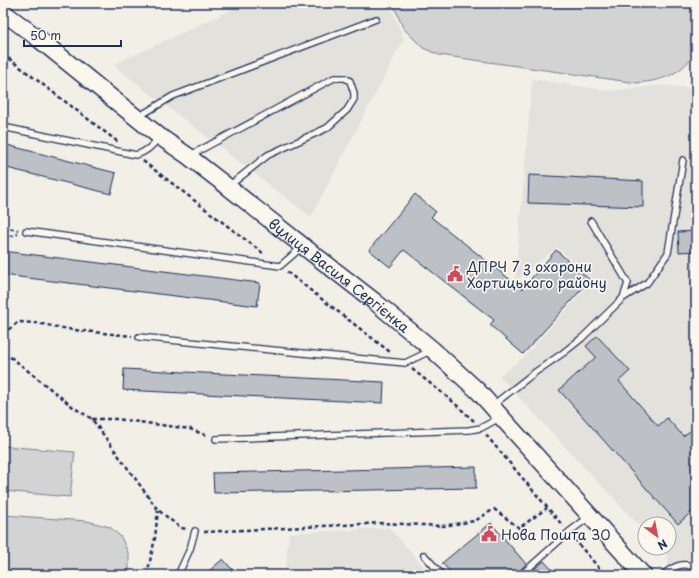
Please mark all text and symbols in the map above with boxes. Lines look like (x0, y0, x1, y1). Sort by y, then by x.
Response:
scale bar (24, 22, 121, 48)
text: 50 m (30, 26, 61, 44)
street label: вулиця Василя Сергієнка (264, 213, 415, 337)
place label: ДПРЧ 7 з охорони Хортицького району (466, 256, 607, 293)
public building icon: ДПРЧ 7 з охорони Хортицького району (446, 265, 464, 283)
north arrow (637, 516, 677, 556)
place label: Нова Пошта 30 (501, 524, 611, 545)
public building icon: Нова Пошта 30 (480, 525, 498, 543)
text: N (654, 535, 671, 555)

